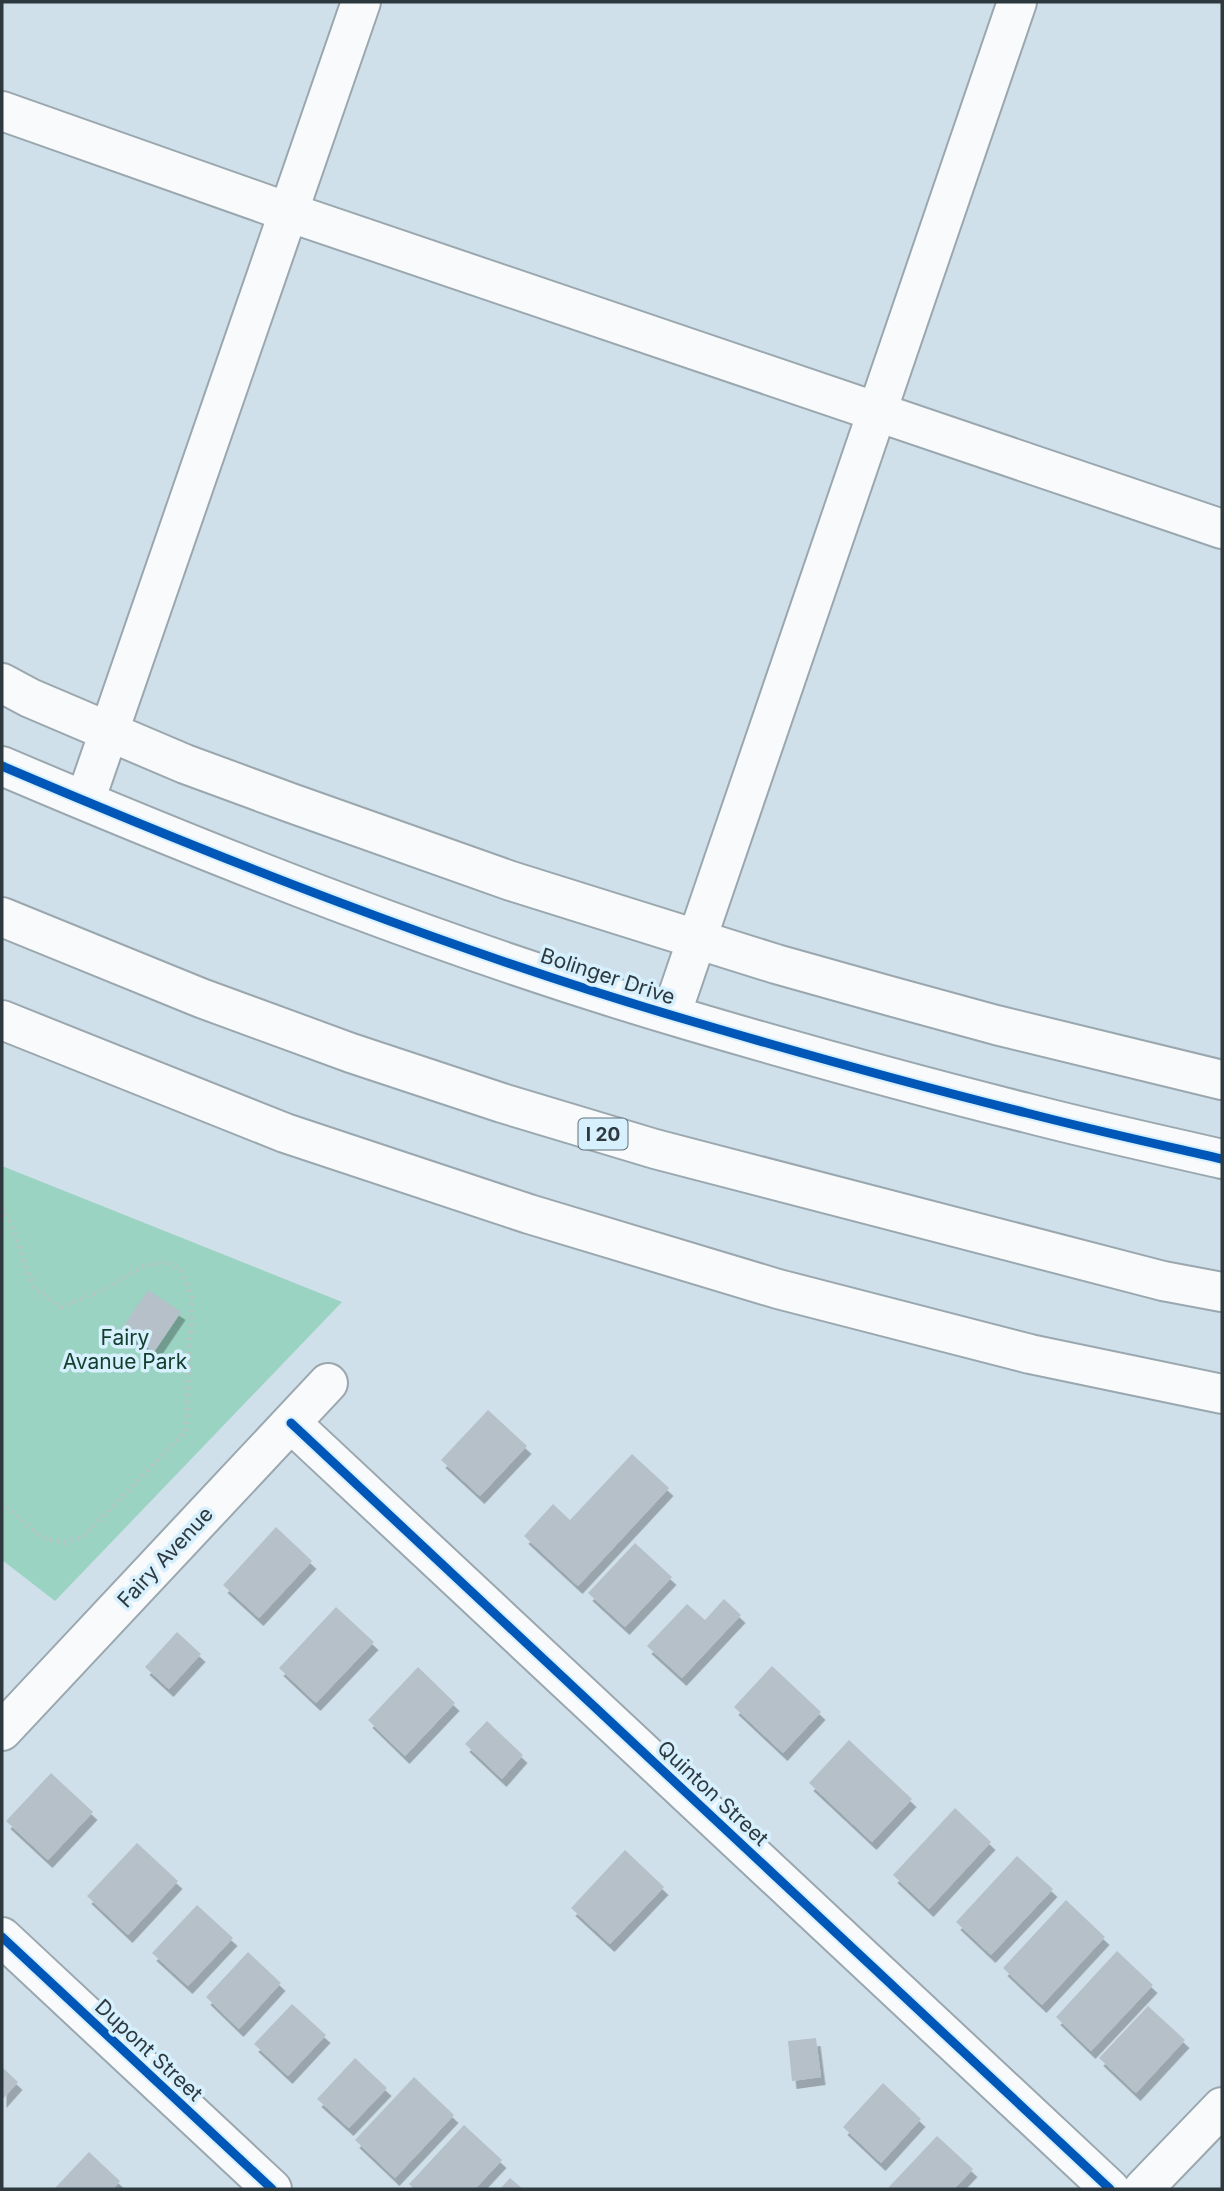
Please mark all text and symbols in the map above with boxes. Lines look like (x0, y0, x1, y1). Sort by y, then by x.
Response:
street label: Bolinger Drive (538, 942, 678, 1010)
road number: I 20 (578, 1118, 628, 1150)
park label: Fairy Avanue Park (63, 1325, 188, 1374)
street label: Fairy Avenue (112, 1501, 218, 1613)
street label: Quinton Street (652, 1735, 774, 1851)
street label: Dupont Street (90, 1994, 208, 2106)

